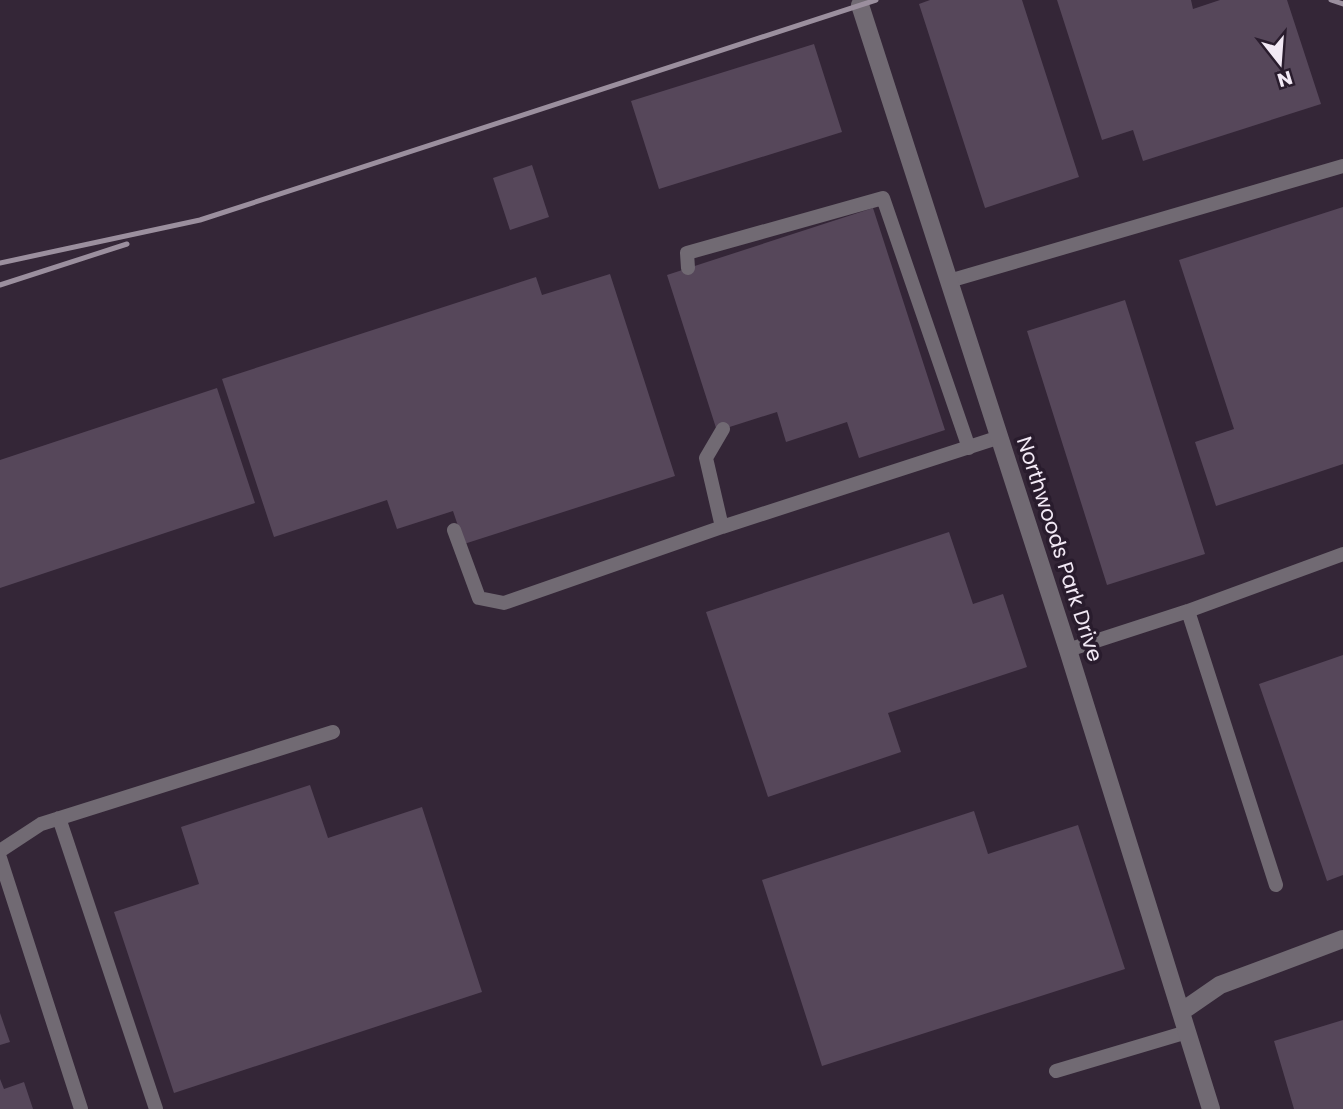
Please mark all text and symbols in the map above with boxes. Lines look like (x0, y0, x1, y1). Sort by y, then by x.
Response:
north arrow (1245, 28, 1315, 98)
text: N (1274, 64, 1296, 94)
street label: Northwoods Park Drive (1010, 433, 1110, 665)

